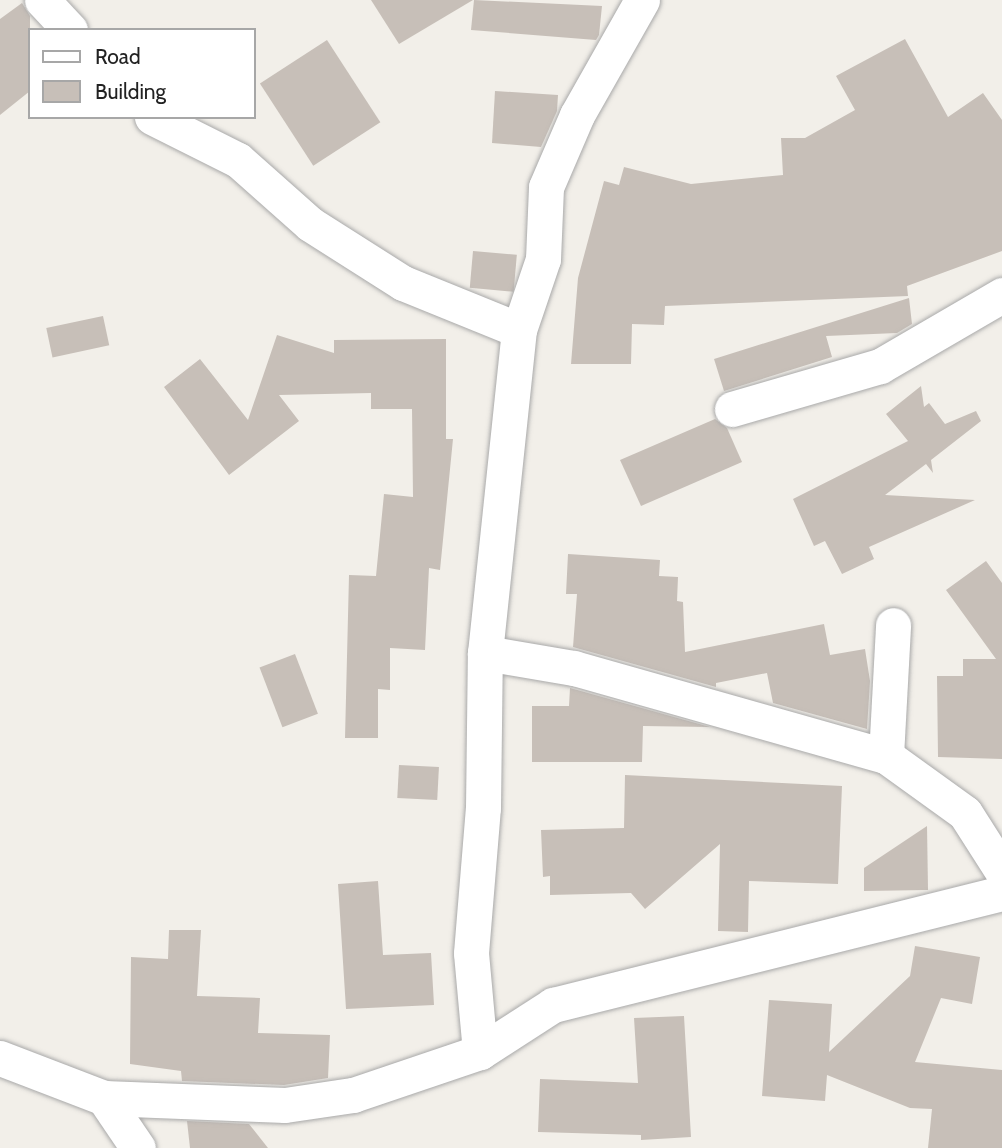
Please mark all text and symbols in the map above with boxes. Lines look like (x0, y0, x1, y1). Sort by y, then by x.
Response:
legend (28, 28, 256, 119)
text: Road (95, 44, 141, 69)
text: Building (95, 79, 166, 104)

